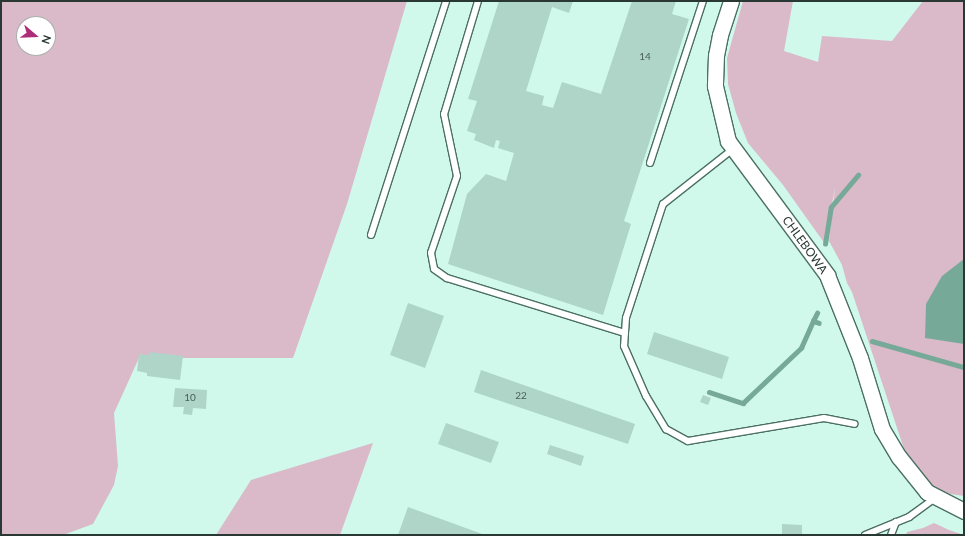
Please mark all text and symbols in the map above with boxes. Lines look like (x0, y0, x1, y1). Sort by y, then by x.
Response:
north arrow (16, 16, 56, 56)
text: N (39, 34, 54, 46)
house number: 14 (639, 51, 651, 63)
street label: CHLEBOWA (779, 213, 831, 277)
house number: 22 (515, 390, 527, 402)
house number: 10 (184, 392, 196, 404)

